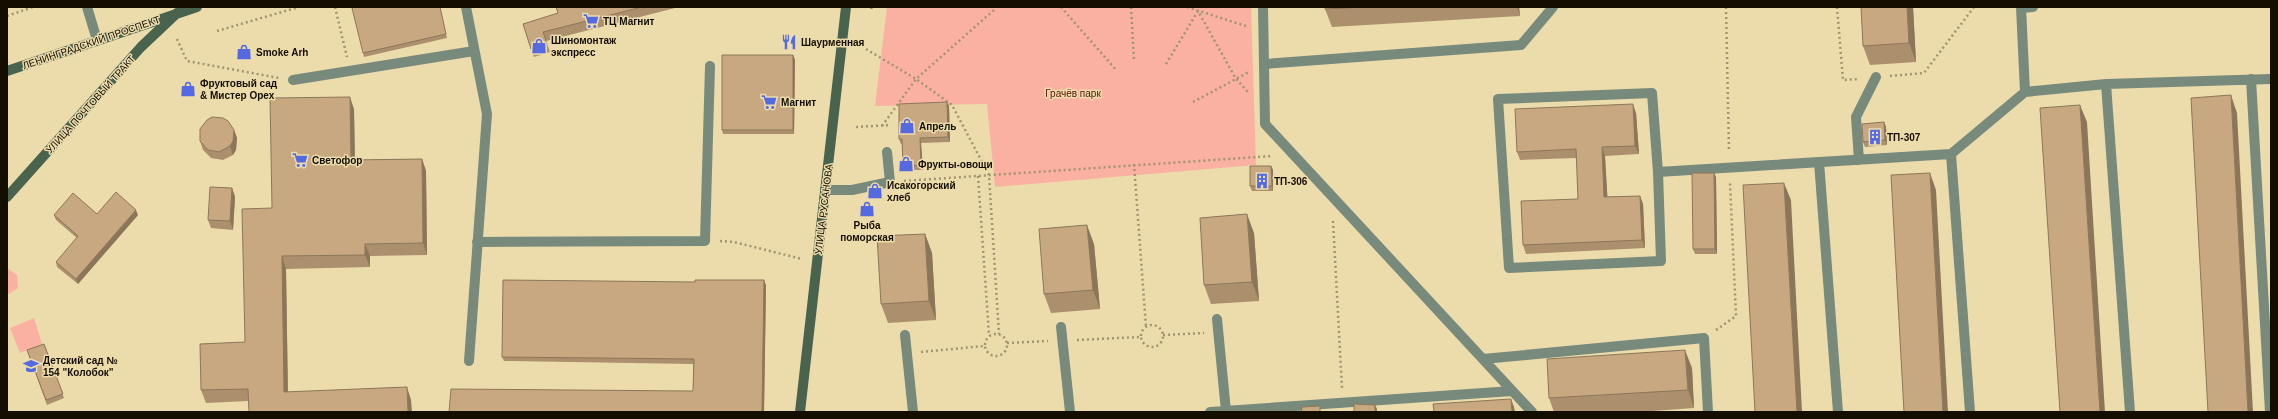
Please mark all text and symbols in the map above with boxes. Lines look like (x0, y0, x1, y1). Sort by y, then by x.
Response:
supermarket icon: ТЦ Магнит (582, 12, 600, 30)
street label: ЛЕНИНГРАДСКИЙ ПРОСПЕКТ (21, 13, 161, 71)
place label: ТЦ Магнит (603, 16, 655, 27)
restaurant icon: Шаурменная (780, 33, 798, 51)
place label: Шиномонтаж экспресс (551, 35, 617, 58)
shop icon: Шиномонтаж экспресс (530, 37, 548, 55)
place label: Шаурменная (801, 37, 865, 48)
shop icon: Smoke Arh (235, 43, 253, 61)
place label: Smoke Arh (256, 47, 308, 58)
street label: УЛИЦА ПОЧТОВЫЙ ТРАКТ (43, 53, 137, 155)
place label: Фруктовый сад & Мистер Орех (200, 78, 278, 101)
shop icon: Фруктовый сад & Мистер Орех (179, 80, 197, 98)
park label: Грачёв парк (1045, 88, 1101, 99)
supermarket icon: Магнит (760, 93, 778, 111)
place label: Магнит (781, 97, 816, 108)
shop icon: Апрель (898, 117, 916, 135)
place label: Апрель (919, 121, 956, 132)
building icon: ТП-307 (1866, 128, 1884, 146)
place label: ТП-307 (1887, 132, 1921, 143)
supermarket icon: Светофор (291, 151, 309, 169)
place label: Светофор (312, 155, 362, 166)
shop icon: Фрукты-овощи (897, 155, 915, 173)
place label: Фрукты-овощи (918, 159, 993, 170)
street label: УЛИЦА РУСАНОВА (812, 163, 835, 255)
building icon: ТП-306 (1253, 172, 1271, 190)
place label: ТП-306 (1274, 176, 1308, 187)
place label: Исакогорский хлеб (887, 180, 956, 203)
shop icon: Исакогорский хлеб (866, 182, 884, 200)
shop icon: Рыба поморская (858, 200, 876, 218)
place label: Рыба поморская (840, 220, 894, 243)
place label: Детский сад № 154 "Колобок" (43, 355, 118, 378)
school or university icon: Детский сад № 154 "Колобок" (22, 357, 40, 375)

